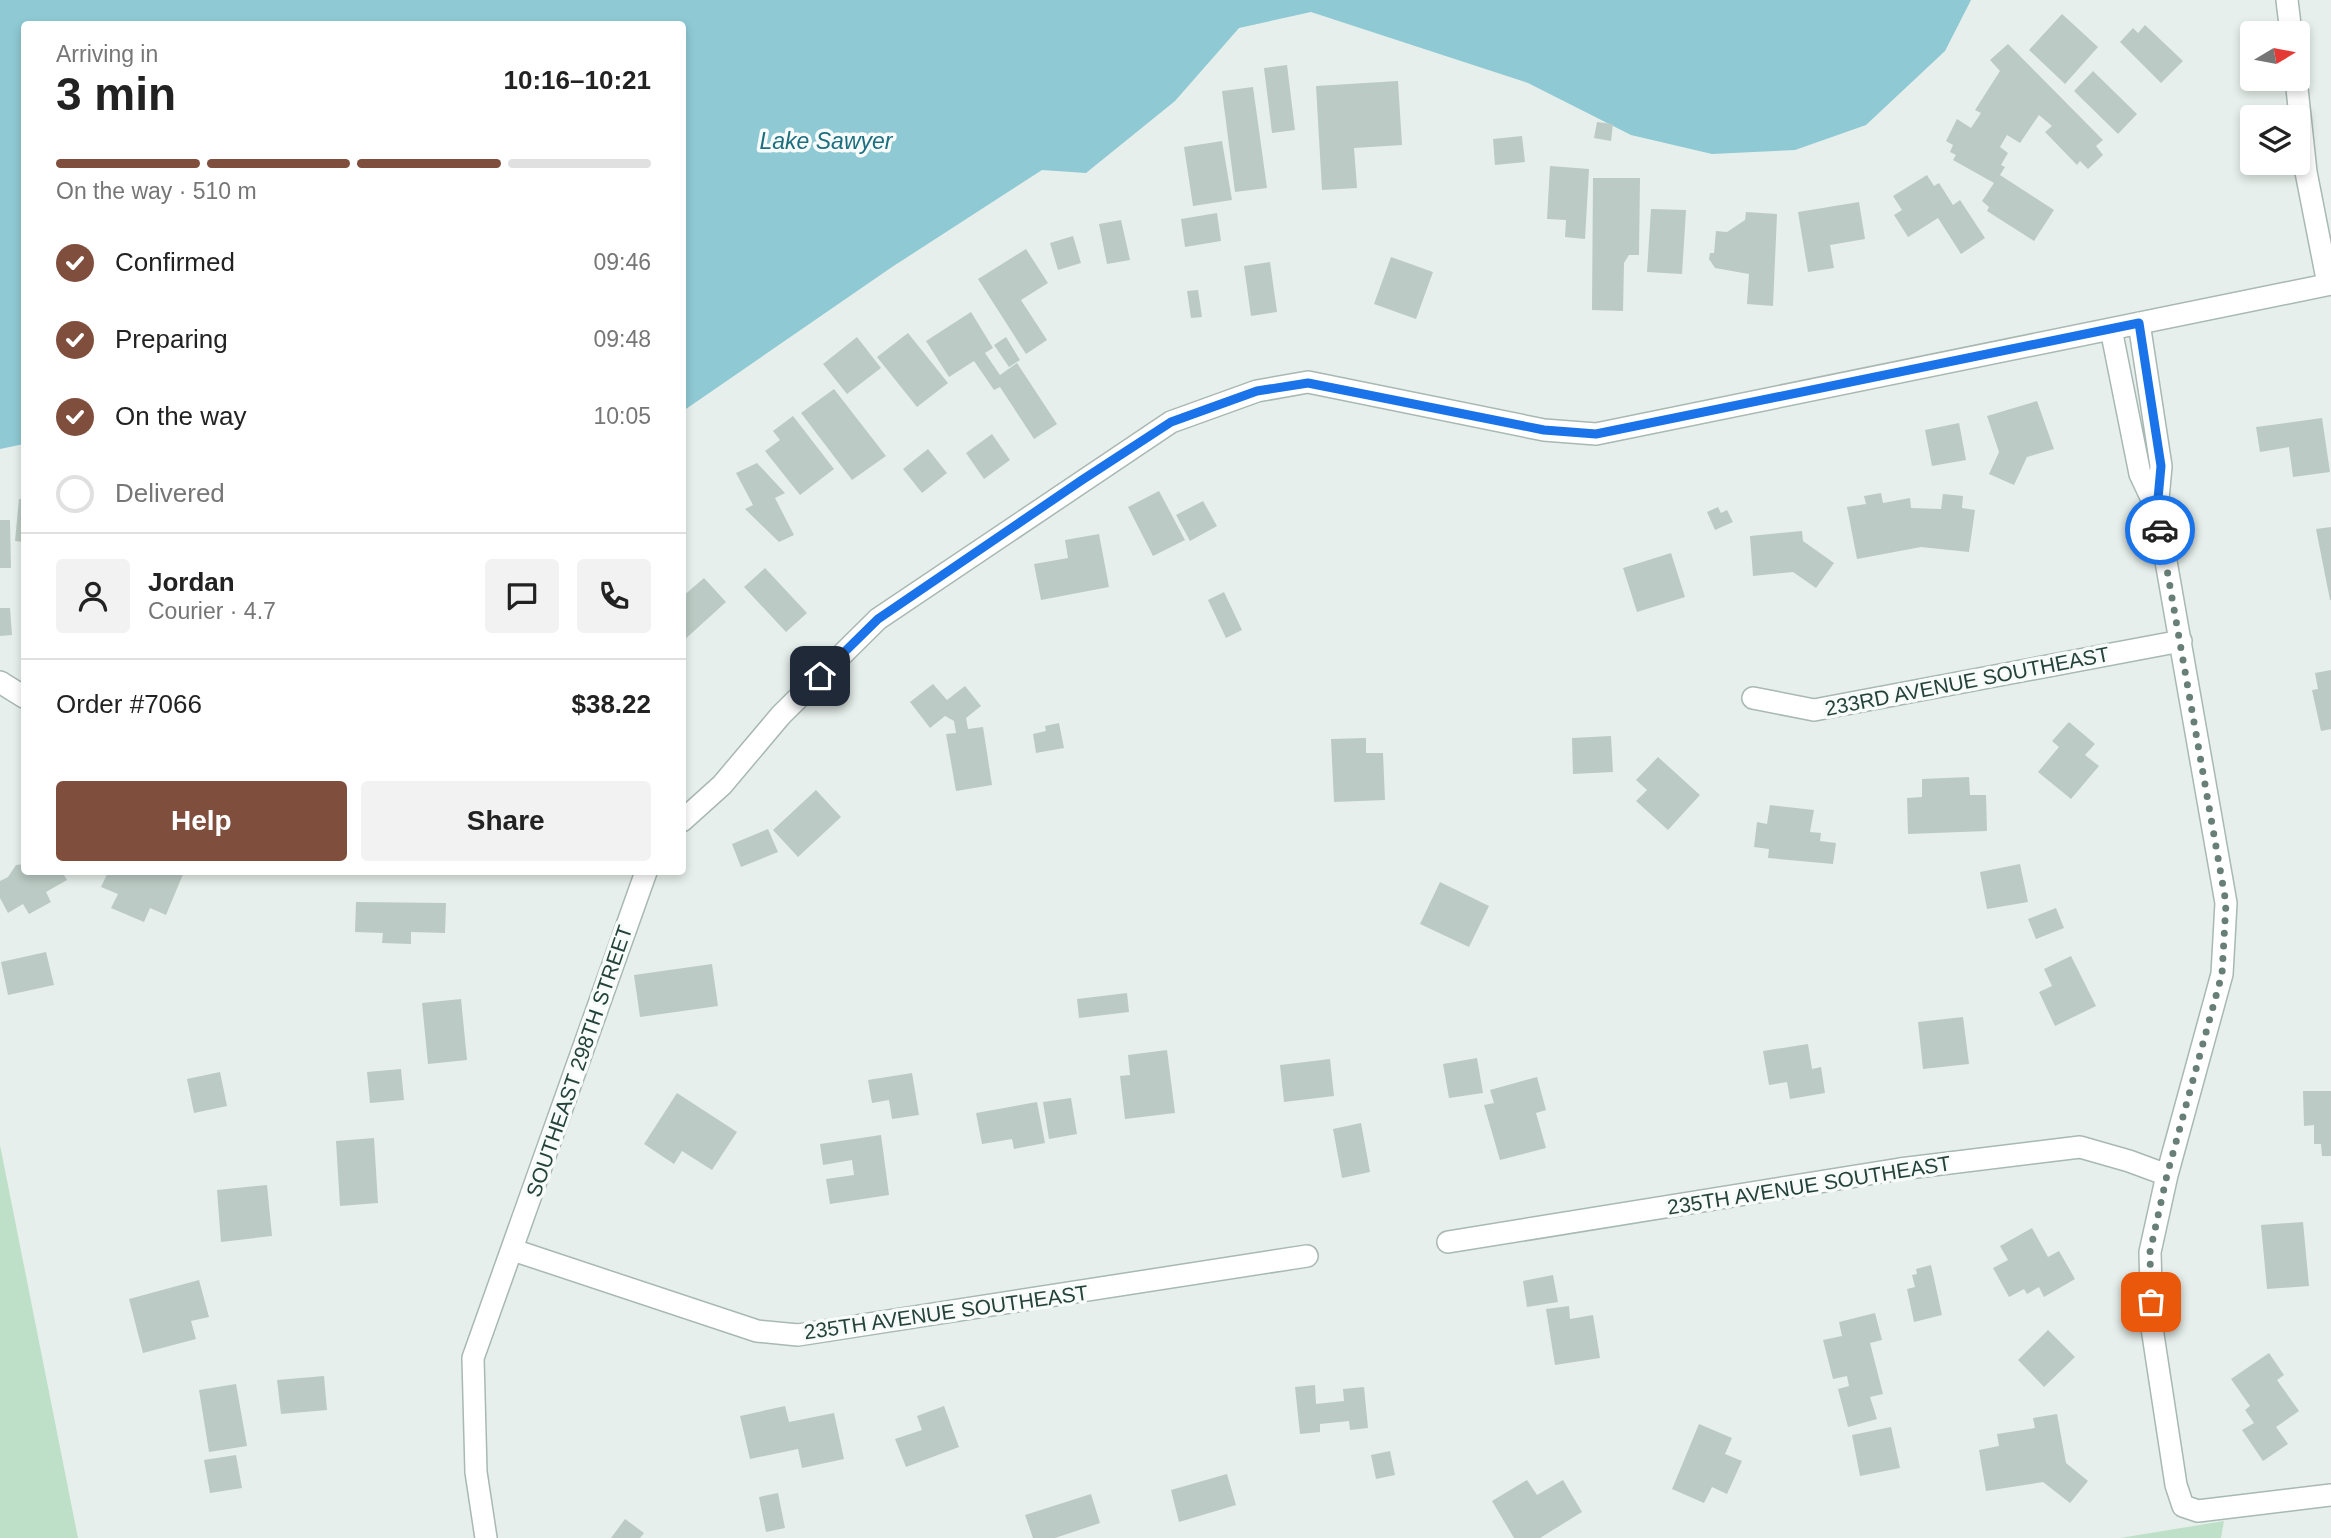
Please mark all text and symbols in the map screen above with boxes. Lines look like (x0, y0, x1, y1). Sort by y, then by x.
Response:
north arrow (2240, 21, 2310, 91)
map controls (2240, 21, 2310, 175)
text: Arriving in (56, 41, 158, 67)
text: 10:16–10:21 (504, 65, 651, 95)
text: 3 min (56, 68, 176, 120)
button: layers (2240, 105, 2310, 175)
water label: Lake Sawyer (760, 128, 894, 154)
text: On the way · 510 m (56, 178, 257, 204)
icon: check (56, 244, 94, 282)
text: Confirmed (115, 247, 235, 277)
text: 09:46 (593, 249, 651, 275)
icon: check (56, 321, 94, 359)
text: Preparing (115, 324, 228, 354)
text: 09:48 (593, 326, 651, 352)
icon: check (56, 398, 94, 436)
text: On the way (115, 401, 247, 431)
text: 10:05 (593, 403, 651, 429)
text: Delivered (115, 478, 225, 508)
courier (2125, 495, 2195, 565)
icon: car (2141, 511, 2179, 549)
button: person (56, 559, 130, 633)
button: chat (485, 559, 559, 633)
button: phone (577, 559, 651, 633)
text: Jordan (148, 567, 235, 597)
text: Courier · 4.7 (148, 598, 276, 624)
street label: 233RD AVENUE SOUTHEAST (1823, 642, 2111, 720)
pin (790, 646, 850, 706)
icon: home (801, 657, 839, 695)
text: Order #7066 (56, 689, 202, 719)
text: $38.22 (571, 689, 651, 719)
button: Help (56, 781, 347, 861)
button: Share (361, 781, 651, 861)
street label: SOUTHEAST 298TH STREET (522, 922, 636, 1200)
street label: 235TH AVENUE SOUTHEAST (1666, 1151, 1953, 1219)
pin (2121, 1272, 2181, 1332)
street label: 235TH AVENUE SOUTHEAST (802, 1281, 1090, 1343)
icon: bag (2132, 1283, 2170, 1321)

